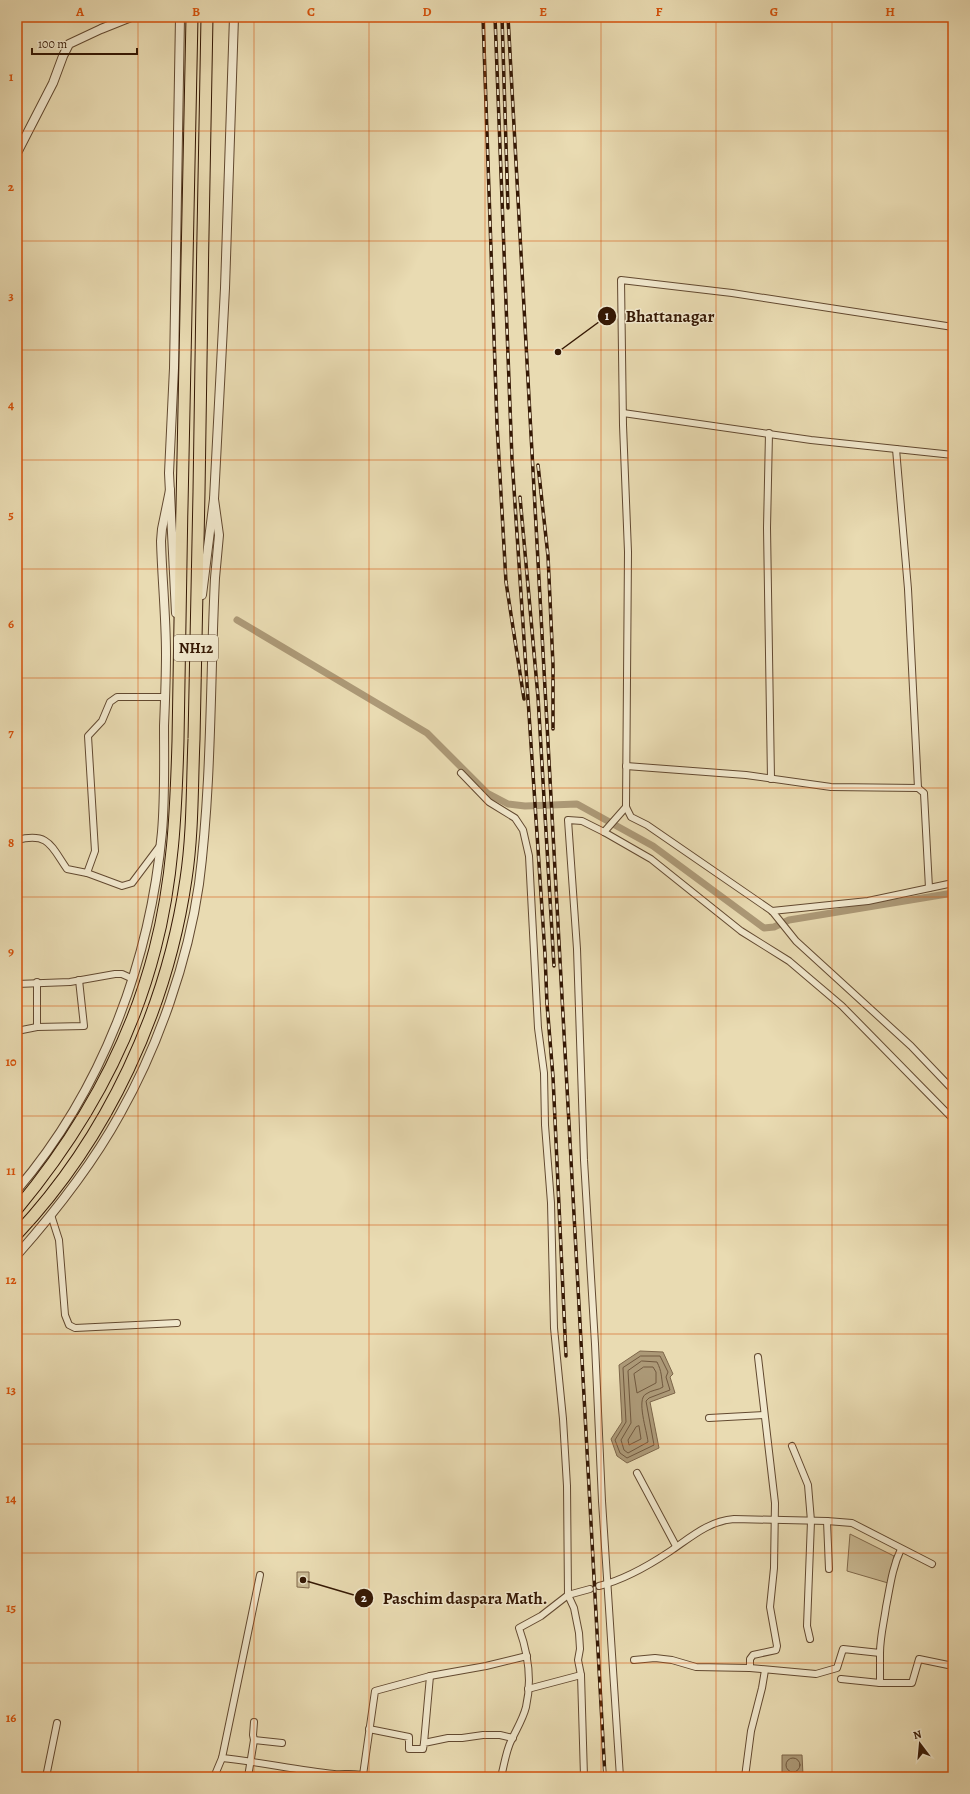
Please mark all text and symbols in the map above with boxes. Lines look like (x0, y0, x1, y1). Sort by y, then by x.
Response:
text: A (75, 3, 85, 20)
text: B (192, 3, 200, 20)
text: C (307, 3, 315, 20)
text: D (422, 3, 432, 20)
text: E (539, 3, 547, 20)
text: F (656, 3, 663, 20)
text: G (770, 3, 778, 20)
text: H (885, 3, 895, 20)
scale bar (32, 30, 137, 56)
text: 100 m (38, 36, 67, 52)
text: 1 (9, 68, 14, 85)
text: 2 (8, 178, 15, 195)
text: 3 (8, 287, 14, 304)
callout: Bhattanagar (597, 302, 722, 331)
text: Bhattanagar (625, 305, 715, 328)
text: 1 (605, 308, 610, 324)
text: 4 (8, 396, 14, 413)
text: 5 (8, 506, 14, 523)
text: 6 (8, 615, 14, 632)
road number: NH12 (174, 635, 218, 661)
text: 7 (8, 724, 14, 741)
text: 8 (8, 834, 14, 851)
text: 9 (8, 943, 14, 960)
text: 10 (5, 1053, 17, 1070)
text: 11 (6, 1162, 16, 1179)
text: 12 (6, 1271, 17, 1288)
text: 13 (6, 1381, 17, 1398)
text: 14 (6, 1490, 16, 1507)
callout: Paschim daspara Math. (354, 1583, 555, 1612)
text: Paschim daspara Math. (383, 1587, 547, 1610)
text: 2 (361, 1590, 367, 1606)
text: 15 (6, 1599, 17, 1616)
text: 16 (6, 1709, 16, 1726)
north arrow (900, 1724, 940, 1764)
text: N (911, 1727, 923, 1743)

